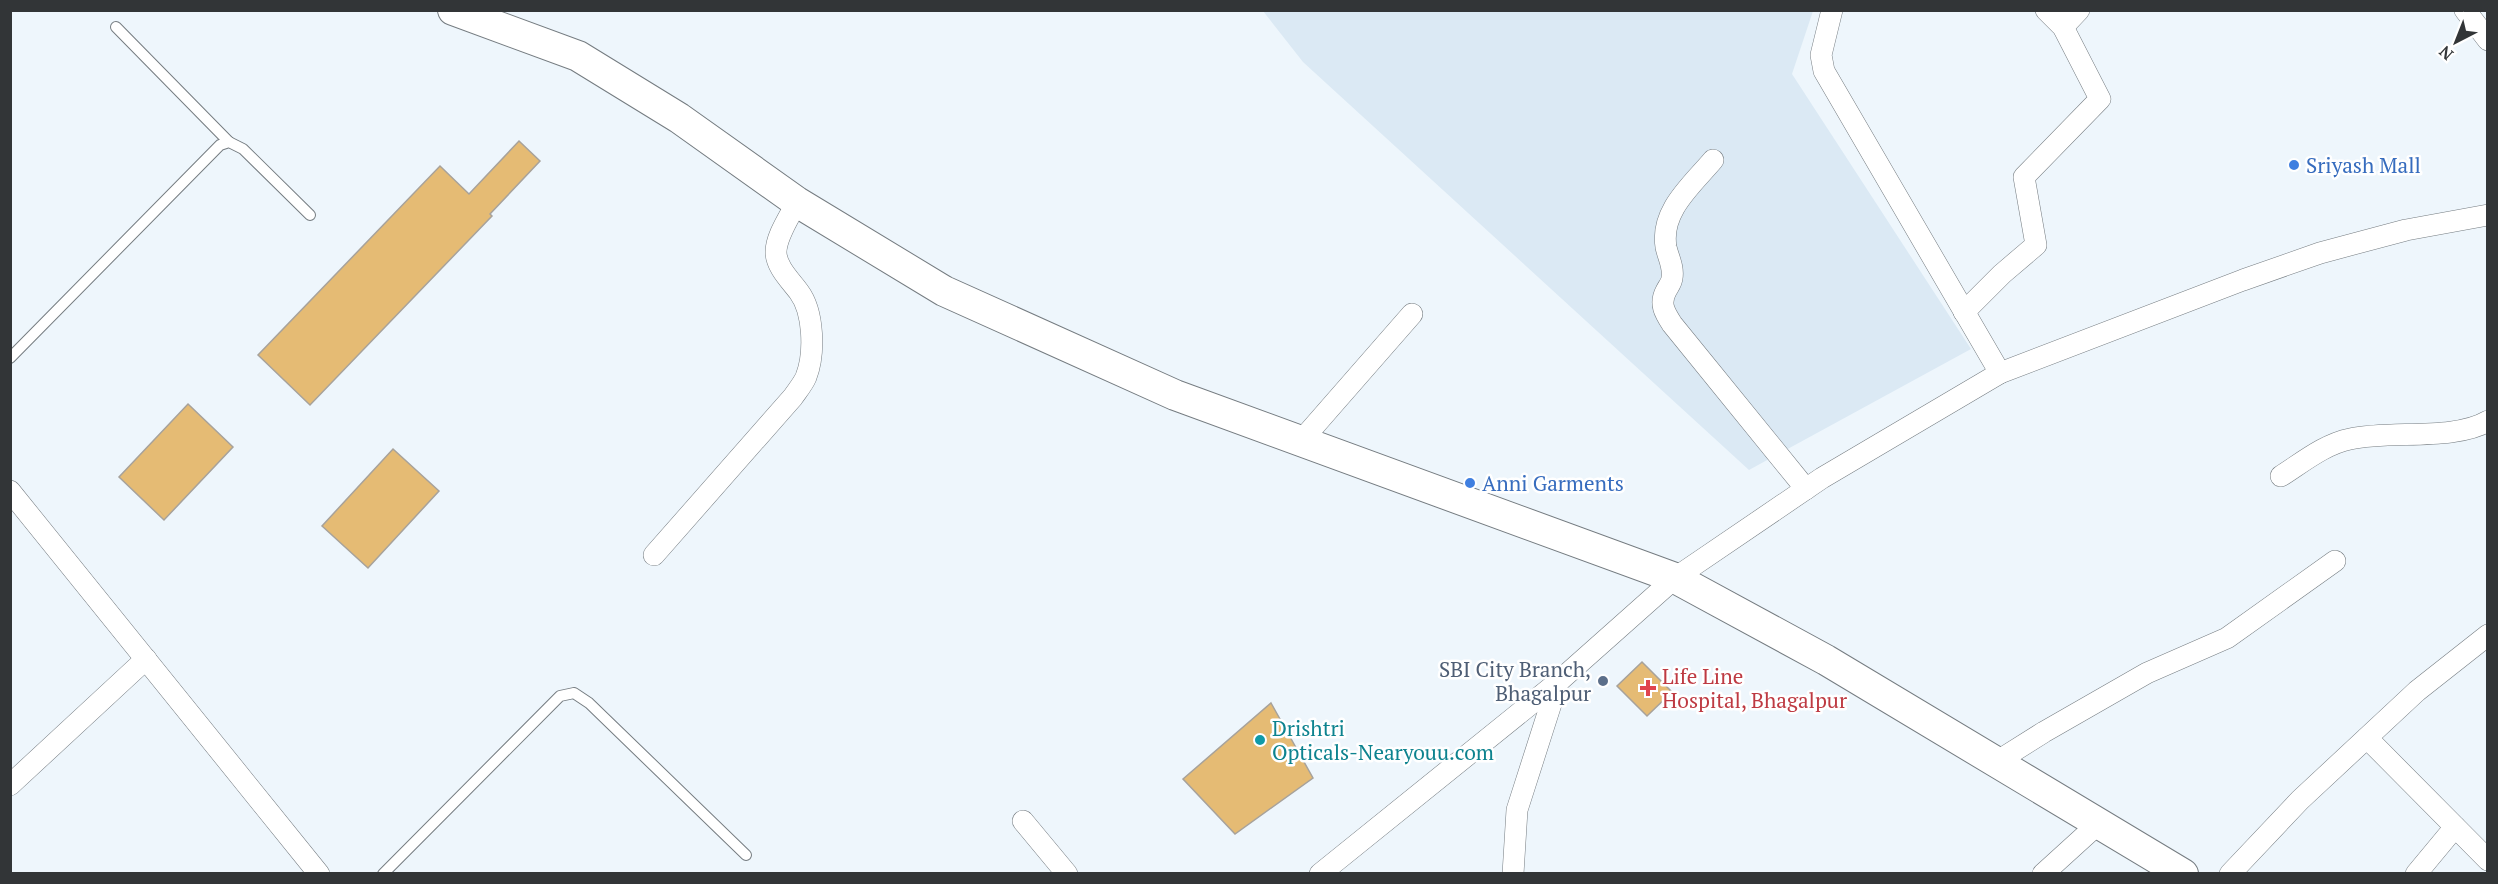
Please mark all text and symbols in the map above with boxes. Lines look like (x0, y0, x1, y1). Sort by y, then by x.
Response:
north arrow (2426, 12, 2486, 72)
text: N (2434, 41, 2458, 65)
place label: Sriyash Mall (2306, 151, 2421, 179)
marker: Sriyash Mall (2287, 158, 2301, 172)
place label: Anni Garments (1482, 469, 1624, 497)
marker: Anni Garments (1463, 476, 1477, 490)
place label: SBI City Branch, Bhagalpur (1439, 655, 1591, 707)
place label: Life Line Hospital, Bhagalpur (1662, 662, 1847, 714)
marker: SBI City Branch, Bhagalpur (1596, 674, 1610, 688)
marker: Life Line Hospital, Bhagalpur (1639, 679, 1657, 697)
place label: Drishtri Opticals-Nearyouu.com (1272, 714, 1494, 766)
marker: Drishtri Opticals-Nearyouu.com (1253, 733, 1267, 747)

